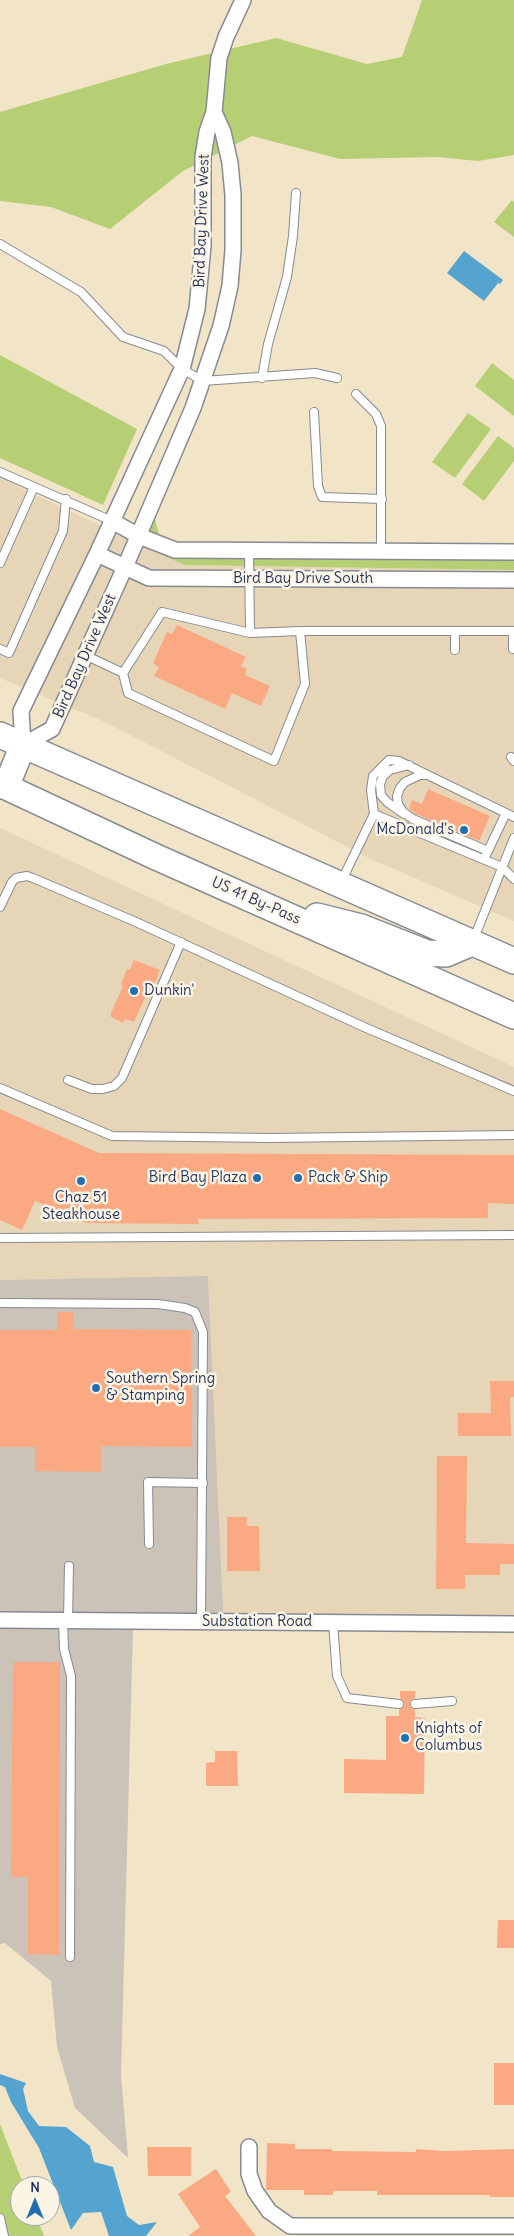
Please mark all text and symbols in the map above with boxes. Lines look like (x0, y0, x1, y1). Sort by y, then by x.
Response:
street label: Bird Bay Drive West (191, 154, 213, 288)
street label: Bird Bay Drive South (233, 570, 373, 588)
street label: Bird Bay Drive West (50, 591, 120, 721)
place label: McDonald's (376, 821, 454, 839)
marker: McDonald's (458, 824, 470, 836)
street label: US 41 By-Pass (209, 873, 303, 929)
place label: Dunkin' (144, 982, 194, 1000)
marker: Dunkin' (128, 985, 140, 997)
place label: Bird Bay Plaza (148, 1169, 247, 1187)
place label: Pack & Ship (308, 1169, 388, 1187)
marker: Bird Bay Plaza (251, 1172, 263, 1184)
marker: Pack & Ship (292, 1172, 304, 1184)
marker: Chaz 51 Steakhouse (75, 1175, 87, 1187)
place label: Chaz 51 Steakhouse (42, 1189, 120, 1224)
place label: Southern Spring & Stamping (106, 1370, 215, 1405)
marker: Southern Spring & Stamping (90, 1382, 102, 1394)
street label: Substation Road (202, 1613, 312, 1631)
place label: Knights of Columbus (415, 1720, 482, 1755)
marker: Knights of Columbus (399, 1732, 411, 1744)
north arrow (10, 2176, 60, 2226)
text: N (30, 2178, 40, 2196)

